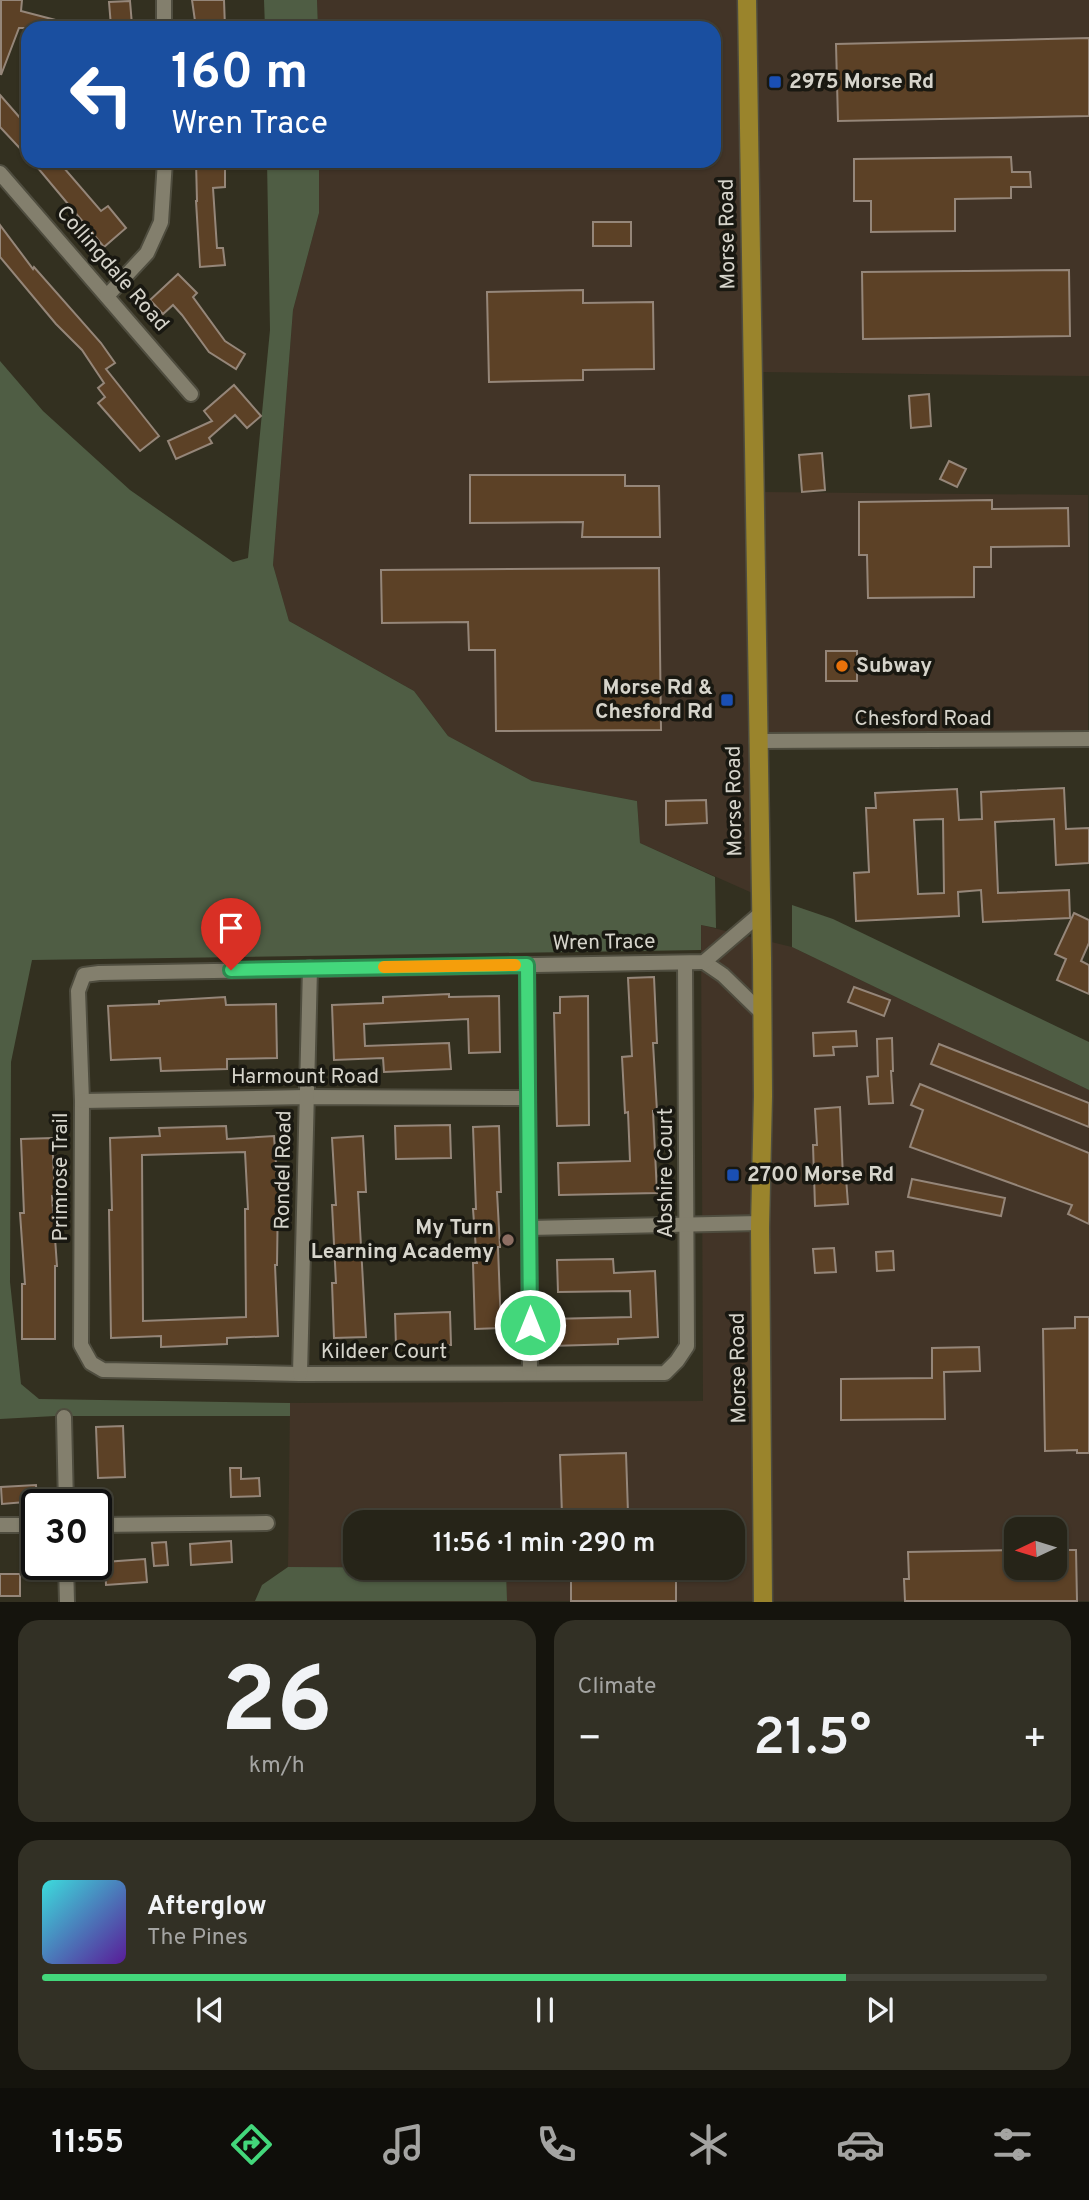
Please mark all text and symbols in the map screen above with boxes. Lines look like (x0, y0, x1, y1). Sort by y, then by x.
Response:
text: 160 m (171, 44, 308, 106)
icon: left (56, 49, 147, 140)
place label: 2975 Morse Rd (789, 69, 934, 96)
marker: 2975 Morse Rd (767, 74, 783, 90)
text: Wren Trace (171, 105, 328, 145)
street label: Morse Road (714, 178, 742, 290)
street label: Collingdale Road (50, 200, 174, 338)
place label: Subway (856, 653, 932, 680)
marker: Subway (834, 658, 850, 674)
place label: Morse Rd & Chesford Rd (595, 675, 713, 726)
marker: Morse Rd & Chesford Rd (719, 692, 735, 708)
street label: Chesford Road (854, 706, 992, 733)
street label: Morse Road (721, 745, 749, 857)
pin (201, 898, 261, 970)
icon: arrive (212, 909, 250, 947)
street label: Wren Trace (552, 929, 656, 957)
street label: Harmount Road (231, 1064, 379, 1091)
street label: Abshire Court (653, 1108, 680, 1238)
street label: Rondel Road (269, 1110, 299, 1230)
street label: Primrose Trail (48, 1113, 75, 1241)
place label: 2700 Morse Rd (747, 1162, 894, 1189)
marker: 2700 Morse Rd (725, 1167, 741, 1183)
place label: My Turn Learning Academy (311, 1215, 494, 1266)
marker: My Turn Learning Academy (500, 1232, 516, 1248)
position arrow (493, 1288, 567, 1362)
street label: Morse Road (725, 1312, 753, 1424)
street label: Kildeer Court (321, 1339, 447, 1366)
speed limit sign: 30 (21, 1489, 112, 1580)
north arrow (1004, 1517, 1068, 1580)
map controls (1004, 1517, 1067, 1580)
text: 11:56 · 1 min · 290 m (433, 1528, 655, 1561)
text: 26 (221, 1649, 333, 1764)
text: Climate (578, 1673, 656, 1702)
text: 21.5° (753, 1707, 871, 1773)
text: − (578, 1716, 602, 1765)
text: + (1022, 1716, 1047, 1765)
text: km/h (249, 1752, 305, 1781)
text: Afterglow (147, 1891, 267, 1924)
text: The Pines (147, 1924, 248, 1953)
icon: previous (191, 1991, 229, 2029)
icon: pause (526, 1991, 564, 2029)
icon: next (861, 1991, 899, 2029)
icon: directions (227, 2120, 276, 2169)
icon: music (379, 2120, 428, 2169)
icon: phone (532, 2120, 581, 2169)
icon: climate (684, 2120, 733, 2169)
icon: car (836, 2120, 885, 2169)
icon: filters (988, 2120, 1037, 2169)
text: 11:55 (52, 2124, 124, 2164)

